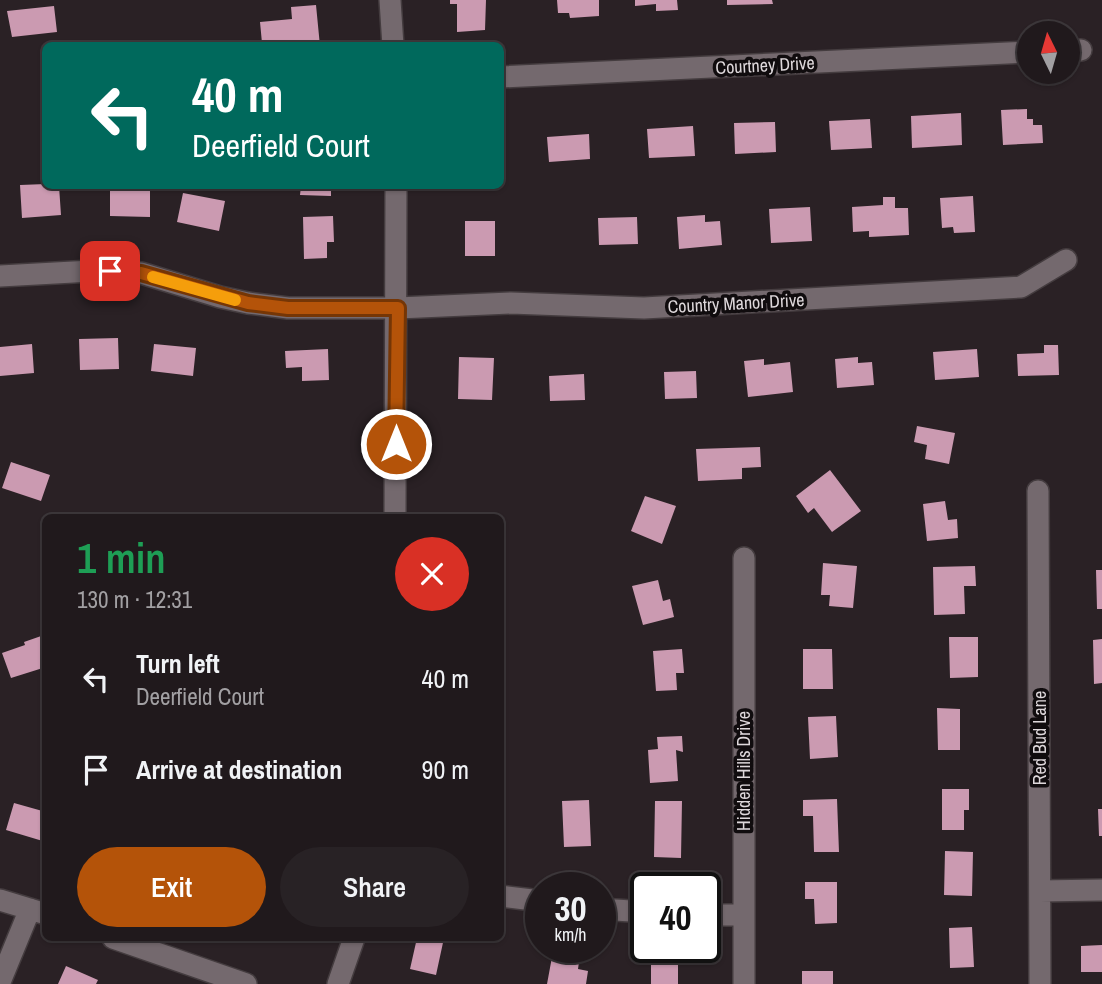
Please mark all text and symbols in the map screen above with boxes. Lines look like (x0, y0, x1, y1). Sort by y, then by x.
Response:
north arrow (1017, 21, 1080, 84)
map controls (1017, 21, 1080, 84)
street label: Courtney Drive (715, 50, 815, 80)
text: 40 m (192, 61, 284, 127)
icon: left (77, 70, 168, 161)
text: Deerfield Court (192, 124, 370, 167)
pin (80, 241, 140, 301)
icon: arrive (91, 252, 129, 290)
street label: Country Manor Drive (667, 287, 805, 319)
position arrow (359, 407, 433, 481)
text: 1 min (77, 530, 166, 586)
button: close (395, 537, 469, 611)
text: 130 m · 12:31 (77, 584, 192, 615)
text: Turn left (136, 646, 220, 681)
icon: left (77, 660, 115, 698)
text: 40 m (422, 661, 469, 696)
text: Deerfield Court (136, 681, 264, 712)
street label: Red Bud Lane (1027, 691, 1052, 785)
street label: Hidden Hills Drive (731, 711, 756, 831)
icon: arrive (77, 751, 115, 789)
text: Arrive at destination (136, 752, 342, 787)
text: 90 m (422, 752, 469, 787)
button: Exit (77, 847, 266, 927)
button: Share (280, 847, 469, 927)
speed limit sign: 40 (630, 872, 721, 963)
text: 30 (555, 885, 586, 932)
text: km/h (555, 922, 587, 947)

